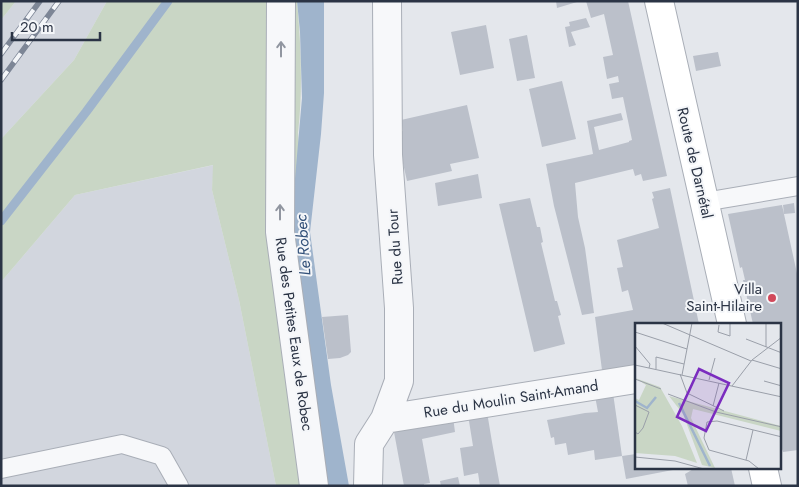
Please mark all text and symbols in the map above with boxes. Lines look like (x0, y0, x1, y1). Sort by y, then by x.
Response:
scale bar (12, 10, 100, 42)
text: 20 m (20, 16, 54, 38)
one-way arrow (276, 42, 286, 58)
street label: Route de Darnétal (672, 105, 718, 221)
one-way arrow (275, 204, 285, 220)
street label: Rue du Tour (381, 207, 409, 286)
water label: Le Robec (289, 213, 317, 276)
street label: Rue des Petites Eaux de Robec (270, 236, 318, 432)
place label: Villa Saint-Hilaire (686, 278, 762, 317)
marker: Villa Saint-Hilaire (766, 292, 778, 304)
inset map (635, 323, 782, 470)
street label: Rue du Moulin Saint-Amand (422, 374, 600, 424)

